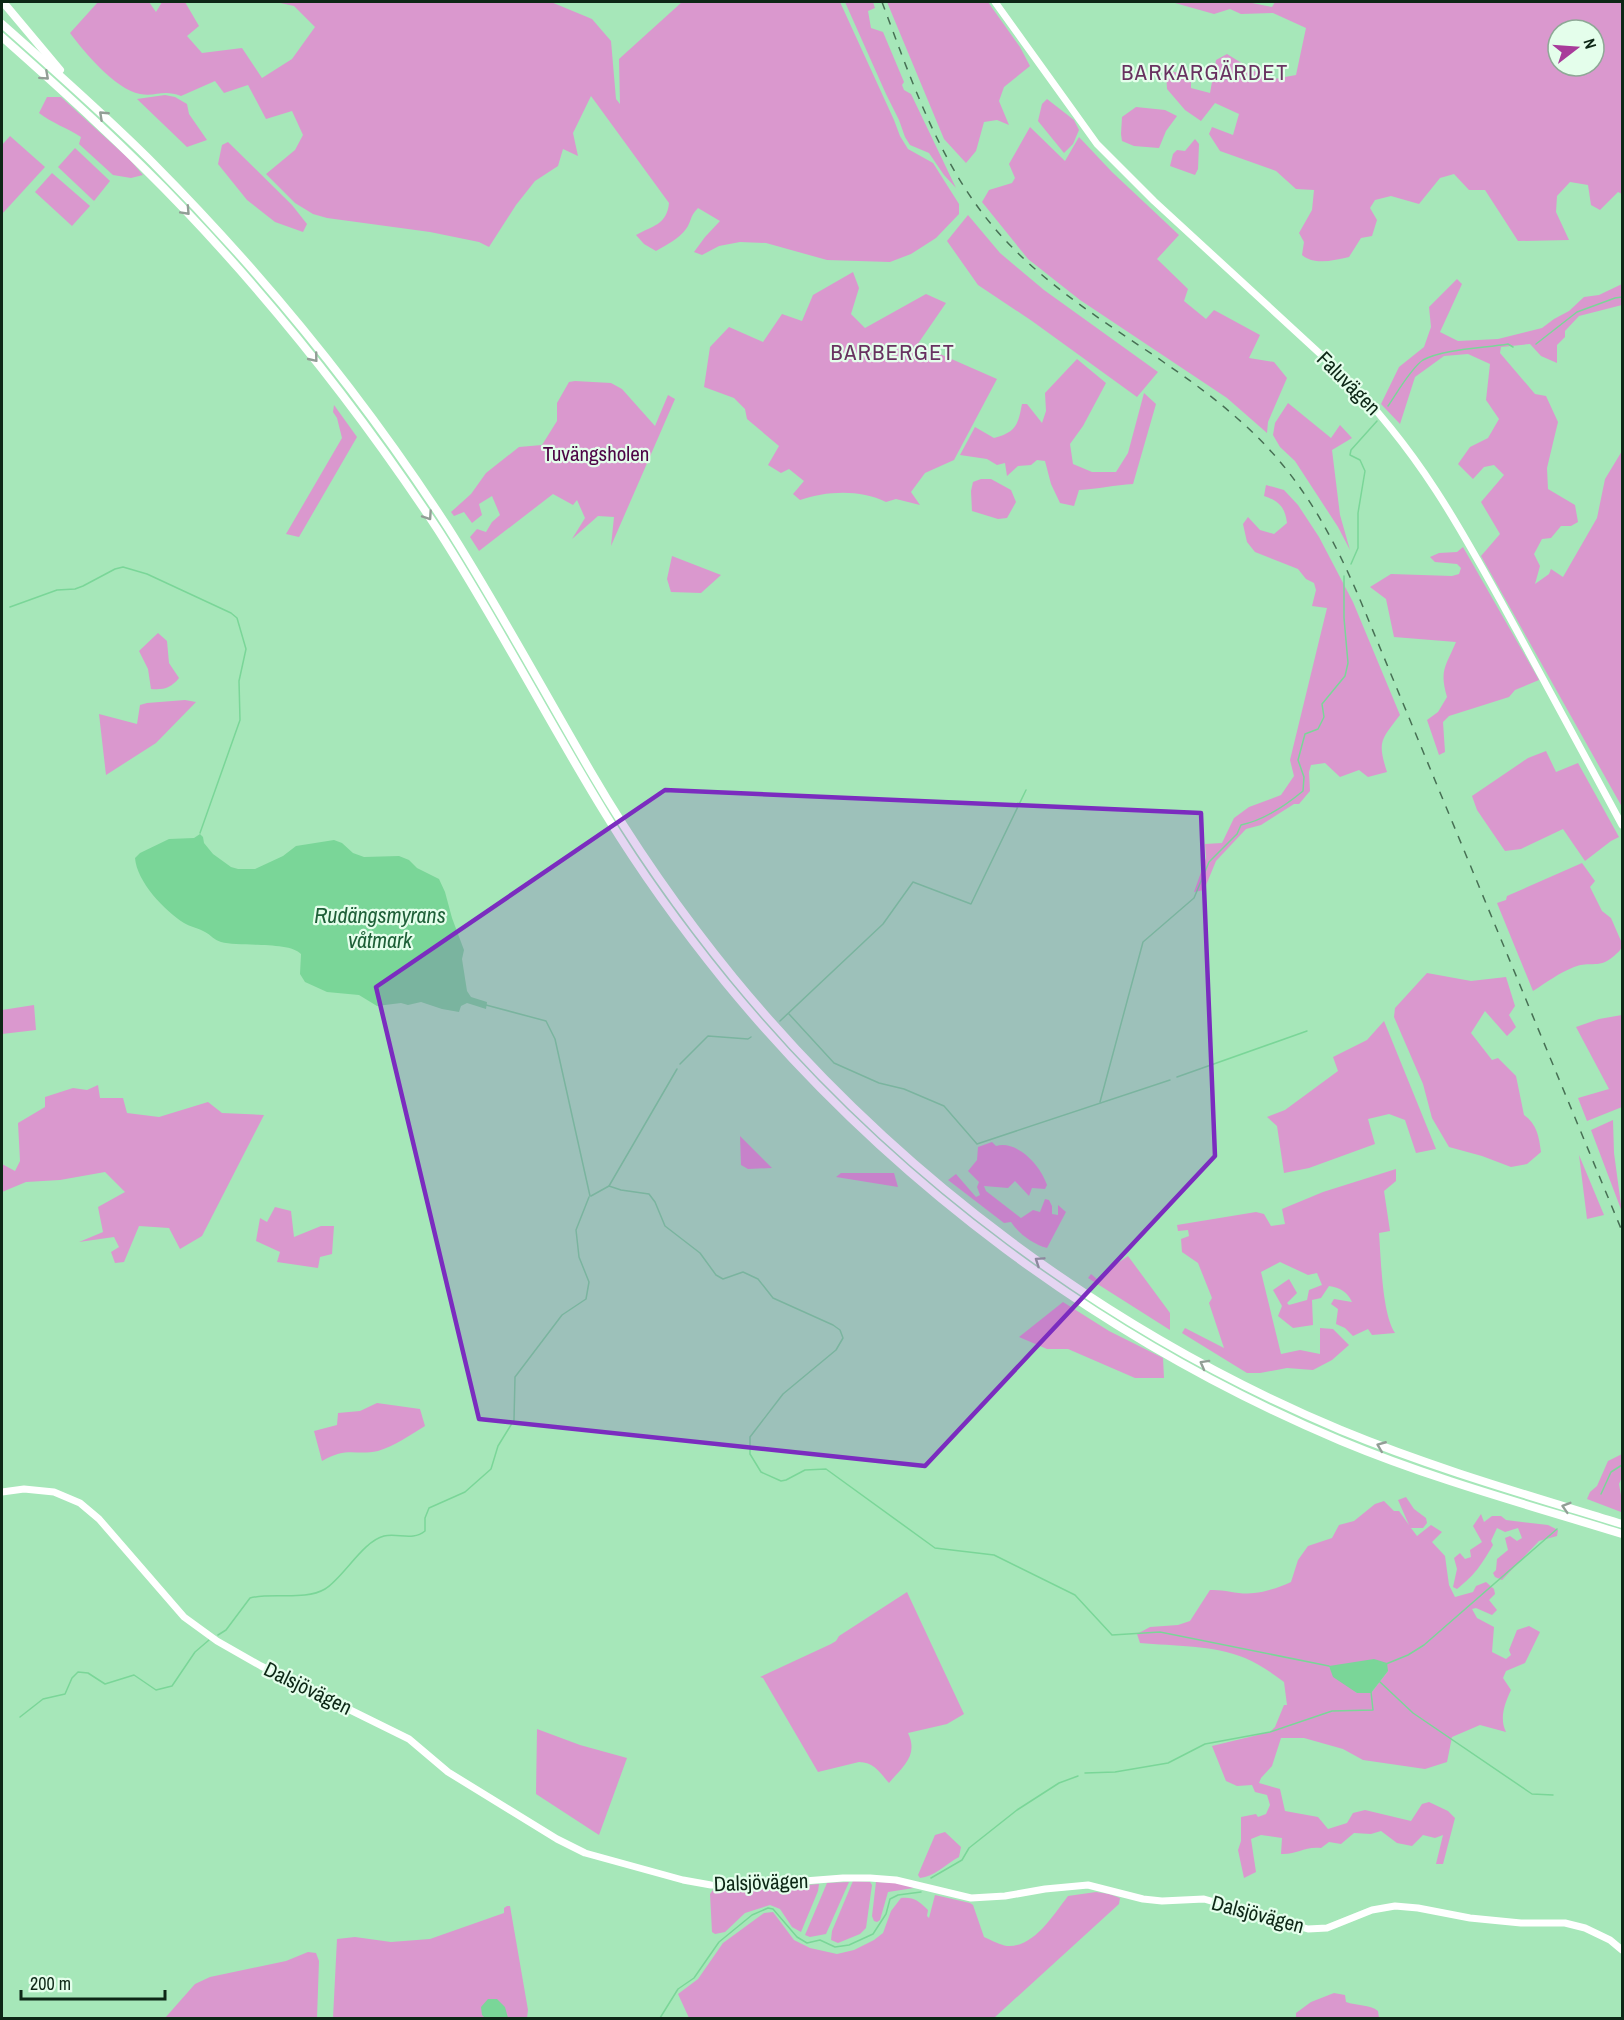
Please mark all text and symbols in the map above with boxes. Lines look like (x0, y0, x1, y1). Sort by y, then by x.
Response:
north arrow (1546, 18, 1606, 78)
text: N (1578, 36, 1602, 51)
district label: BARKARGÄRDET (1121, 57, 1289, 87)
one-way arrow (38, 69, 49, 80)
one-way arrow (99, 111, 109, 122)
one-way arrow (178, 203, 189, 214)
district label: BARBERGET (831, 337, 955, 367)
street label: Faluvägen (1311, 345, 1387, 421)
one-way arrow (306, 351, 317, 362)
park label: Tuvängsholen (543, 439, 649, 468)
one-way arrow (421, 509, 432, 520)
water label: Rudängsmyrans våtmark (314, 900, 446, 955)
one-way arrow (1035, 1257, 1046, 1268)
one-way arrow (1200, 1360, 1211, 1371)
one-way arrow (1377, 1441, 1388, 1453)
one-way arrow (1562, 1502, 1572, 1514)
street label: Dalsjövägen (259, 1654, 357, 1722)
street label: Dalsjövägen (713, 1866, 809, 1898)
street label: Dalsjövägen (1208, 1888, 1308, 1940)
scale bar (21, 1963, 165, 2001)
text: 200 m (30, 1971, 71, 1996)

